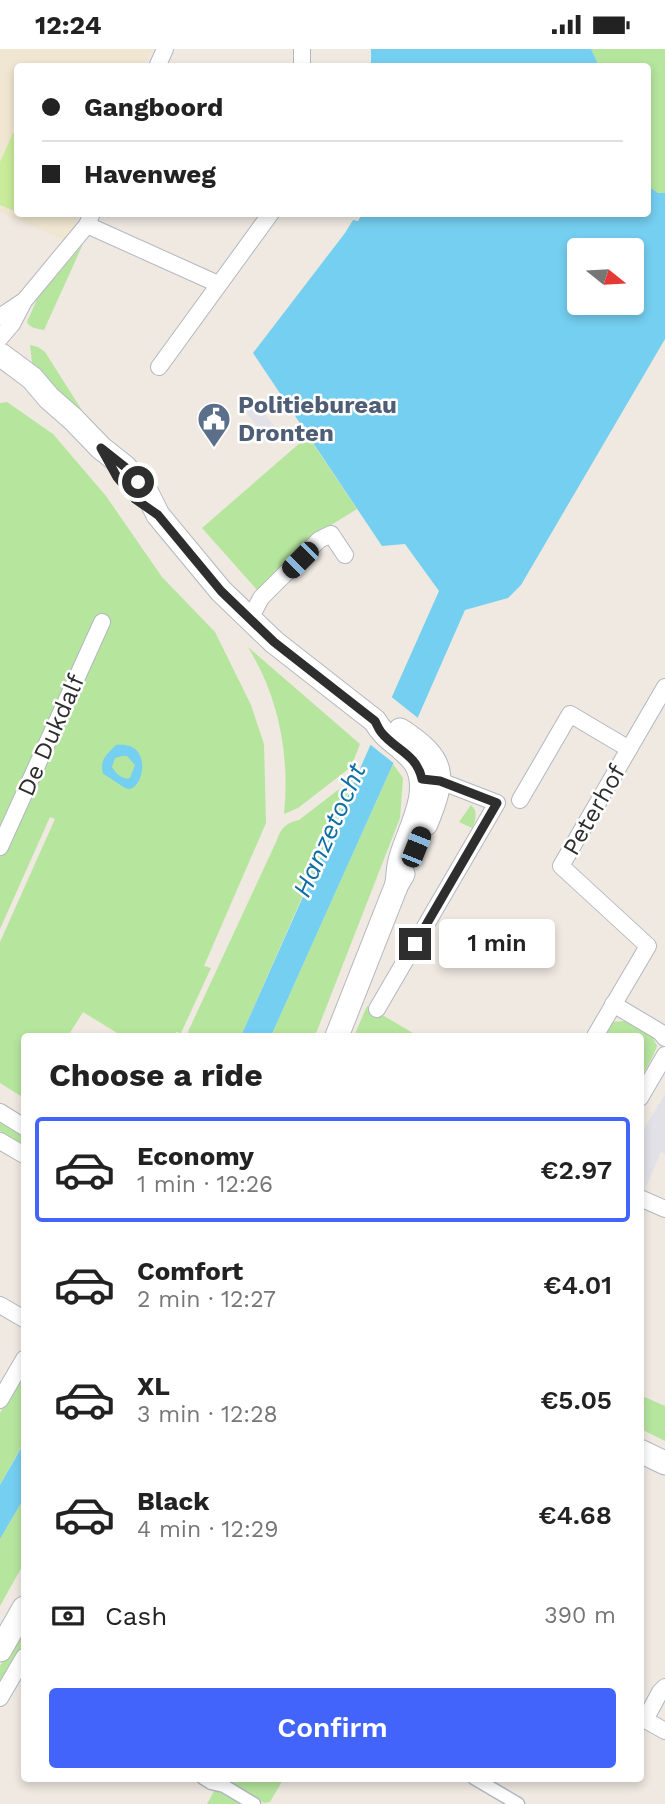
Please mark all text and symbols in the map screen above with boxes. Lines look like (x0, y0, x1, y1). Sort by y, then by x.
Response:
text: 12:24 (35, 10, 102, 40)
text: Gangboord (84, 92, 223, 122)
text: Havenweg (84, 159, 216, 189)
north arrow (567, 238, 644, 315)
map controls (567, 238, 644, 315)
place label: Politiebureau Dronten (238, 391, 397, 447)
public building icon: Politiebureau Dronten (195, 400, 233, 449)
route start (122, 466, 154, 498)
car (278, 538, 323, 582)
street label: De Dukdalf (12, 669, 90, 800)
water label: Hanzetocht (286, 758, 372, 901)
street label: Peterhof (557, 759, 631, 860)
car (399, 824, 434, 870)
callout: 1 min (440, 919, 555, 969)
route end (399, 928, 431, 960)
text: 1 min (467, 930, 527, 957)
text: Choose a ride (49, 1056, 263, 1094)
icon: car (53, 1138, 116, 1201)
text: Economy (137, 1141, 254, 1171)
text: €2.97 (540, 1155, 612, 1185)
text: 1 min · 12:26 (137, 1171, 273, 1198)
icon: car (53, 1253, 116, 1316)
text: Comfort (137, 1256, 243, 1286)
text: €4.01 (543, 1270, 612, 1300)
text: 2 min · 12:27 (137, 1286, 276, 1313)
icon: car (53, 1368, 116, 1431)
text: XL (137, 1371, 170, 1401)
text: €5.05 (540, 1385, 612, 1415)
text: 3 min · 12:28 (137, 1401, 278, 1428)
icon: car (53, 1483, 116, 1546)
text: Black (137, 1486, 209, 1516)
text: €4.68 (538, 1500, 612, 1530)
text: 4 min · 12:29 (137, 1516, 278, 1543)
icon: cash (49, 1597, 87, 1635)
text: Cash (105, 1601, 167, 1631)
text: 390 m (544, 1602, 616, 1629)
button: Confirm (49, 1688, 616, 1768)

